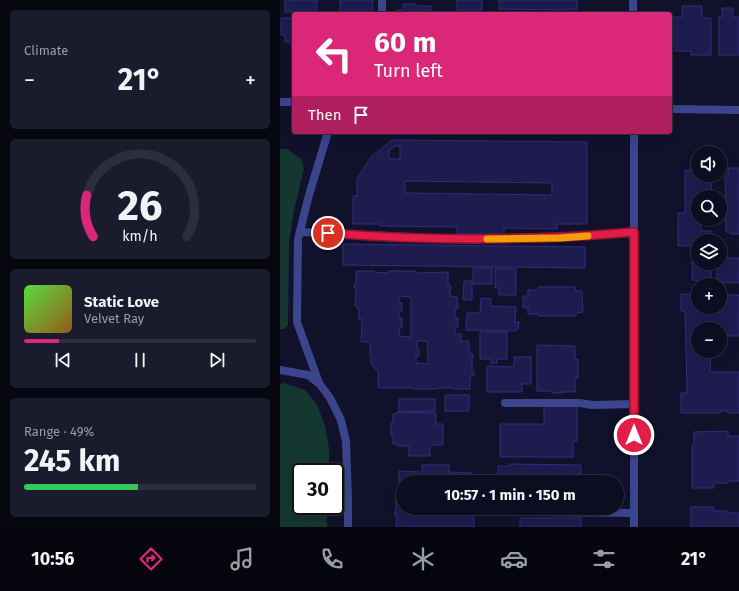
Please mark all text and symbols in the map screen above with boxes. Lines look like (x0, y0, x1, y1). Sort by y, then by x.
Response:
text: 60 m (374, 26, 436, 59)
icon: left (308, 28, 360, 80)
text: Climate (24, 43, 68, 58)
text: Turn left (374, 60, 443, 82)
text: 21° (118, 62, 162, 98)
text: − (24, 67, 35, 94)
text: + (245, 67, 256, 94)
icon: arrive (350, 104, 372, 126)
text: Then (308, 106, 342, 124)
map controls (691, 146, 727, 358)
button: sound (691, 146, 727, 182)
text: 26 (118, 181, 162, 231)
button: search (691, 190, 727, 226)
pin (311, 216, 345, 250)
icon: arrive (317, 222, 339, 244)
text: km/h (122, 227, 158, 244)
button: layers (691, 234, 727, 270)
button: + (691, 278, 727, 314)
text: Static Love (84, 293, 159, 311)
text: Velvet Ray (84, 311, 144, 326)
button: − (691, 322, 727, 358)
icon: previous (52, 349, 74, 371)
icon: pause (129, 349, 151, 371)
icon: next (206, 349, 228, 371)
position arrow (613, 414, 655, 456)
text: Range · 49% (24, 424, 94, 439)
text: 245 km (24, 443, 120, 479)
speed limit sign: 30 (292, 463, 344, 515)
text: 10:57 · 1 min · 150 m (444, 486, 576, 504)
icon: directions (137, 545, 165, 573)
icon: music (228, 545, 256, 573)
icon: phone (318, 545, 346, 573)
icon: climate (409, 545, 437, 573)
icon: car (500, 545, 528, 573)
icon: filters (590, 545, 618, 573)
text: 10:56 (31, 548, 74, 570)
text: 21° (681, 548, 708, 570)

